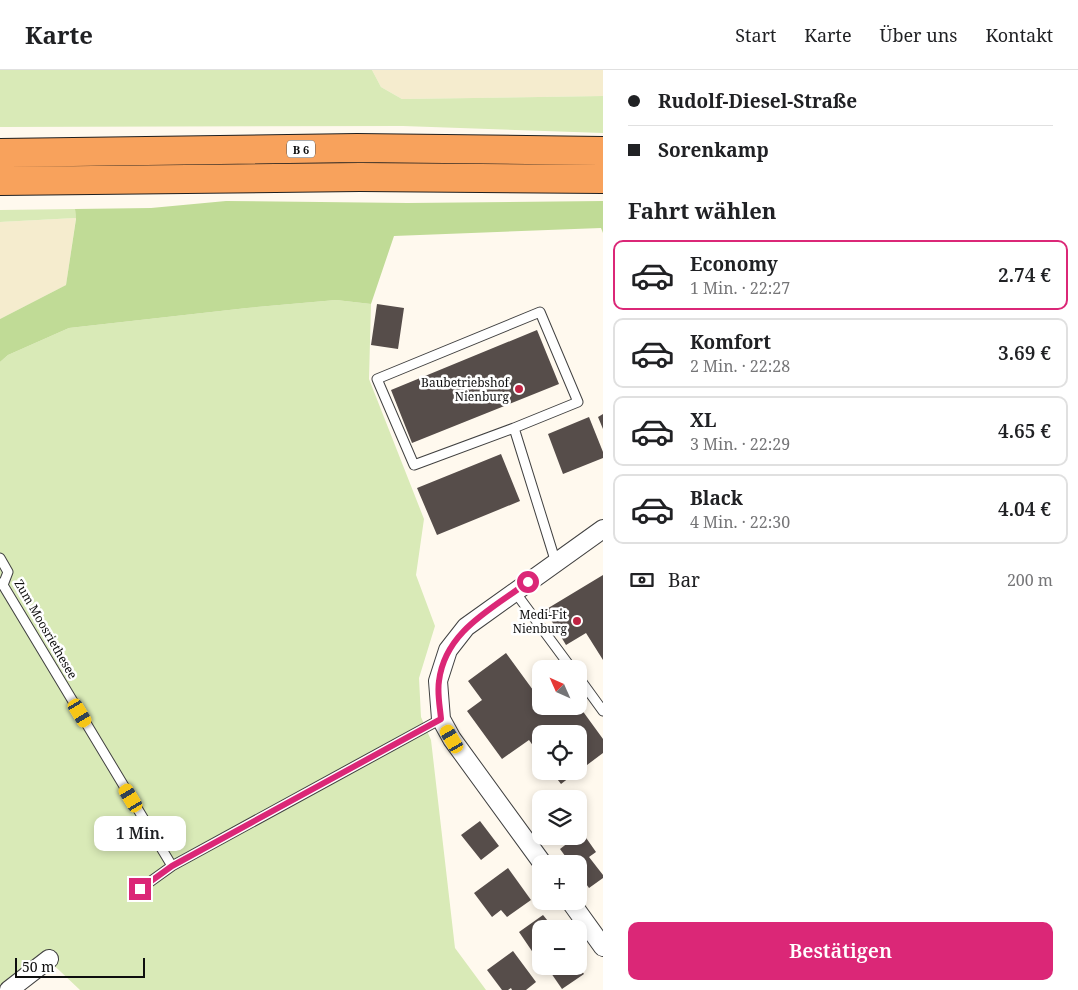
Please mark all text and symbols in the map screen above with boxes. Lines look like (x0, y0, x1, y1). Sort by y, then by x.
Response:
text: Karte (25, 18, 93, 51)
text: Start (735, 23, 776, 47)
text: Karte (804, 23, 852, 47)
text: Über uns (880, 23, 957, 47)
text: Kontakt (985, 23, 1053, 47)
text: Rudolf-Diesel-Straße (658, 88, 857, 114)
text: Sorenkamp (658, 137, 769, 163)
road number: B 6 (287, 140, 315, 158)
text: Fahrt wählen (628, 195, 777, 225)
text: Economy (690, 251, 778, 277)
icon: car (630, 253, 675, 298)
text: 2.74 € (998, 262, 1051, 288)
text: 1 Min. · 22:27 (690, 277, 790, 299)
text: Komfort (690, 329, 771, 355)
icon: car (630, 331, 675, 376)
text: 3.69 € (998, 340, 1051, 366)
text: 2 Min. · 22:28 (690, 355, 790, 377)
place label: Baubetriebshof Nienburg (421, 374, 511, 405)
marker: Baubetriebshof Nienburg (513, 383, 525, 395)
text: XL (690, 407, 716, 433)
icon: car (630, 409, 675, 454)
text: 4.65 € (998, 418, 1051, 444)
text: 3 Min. · 22:29 (690, 433, 790, 455)
text: Black (690, 485, 743, 511)
icon: car (630, 487, 675, 532)
text: 4.04 € (998, 496, 1051, 522)
text: 4 Min. · 22:30 (690, 511, 790, 533)
icon: cash (628, 566, 656, 594)
text: Bar (668, 567, 700, 593)
text: 200 m (1007, 569, 1053, 591)
route start (517, 571, 539, 593)
street label: Zum Moosriethesee (11, 576, 81, 682)
place label: Medi-Fit Nienburg (513, 606, 568, 637)
marker: Medi-Fit Nienburg (571, 615, 583, 627)
north arrow (532, 660, 588, 715)
map controls (532, 660, 587, 975)
car (65, 696, 94, 730)
car (438, 722, 465, 756)
button: locate (532, 725, 587, 780)
car (116, 781, 145, 815)
button: layers (532, 790, 587, 845)
callout: 1 Min. (94, 816, 186, 852)
text: 1 Min. (116, 822, 164, 844)
button: + (532, 855, 587, 910)
route end (129, 878, 151, 900)
button: − (532, 920, 587, 975)
button: Bestätigen (628, 922, 1053, 980)
scale bar (15, 955, 145, 978)
text: 50 m (22, 957, 55, 976)

